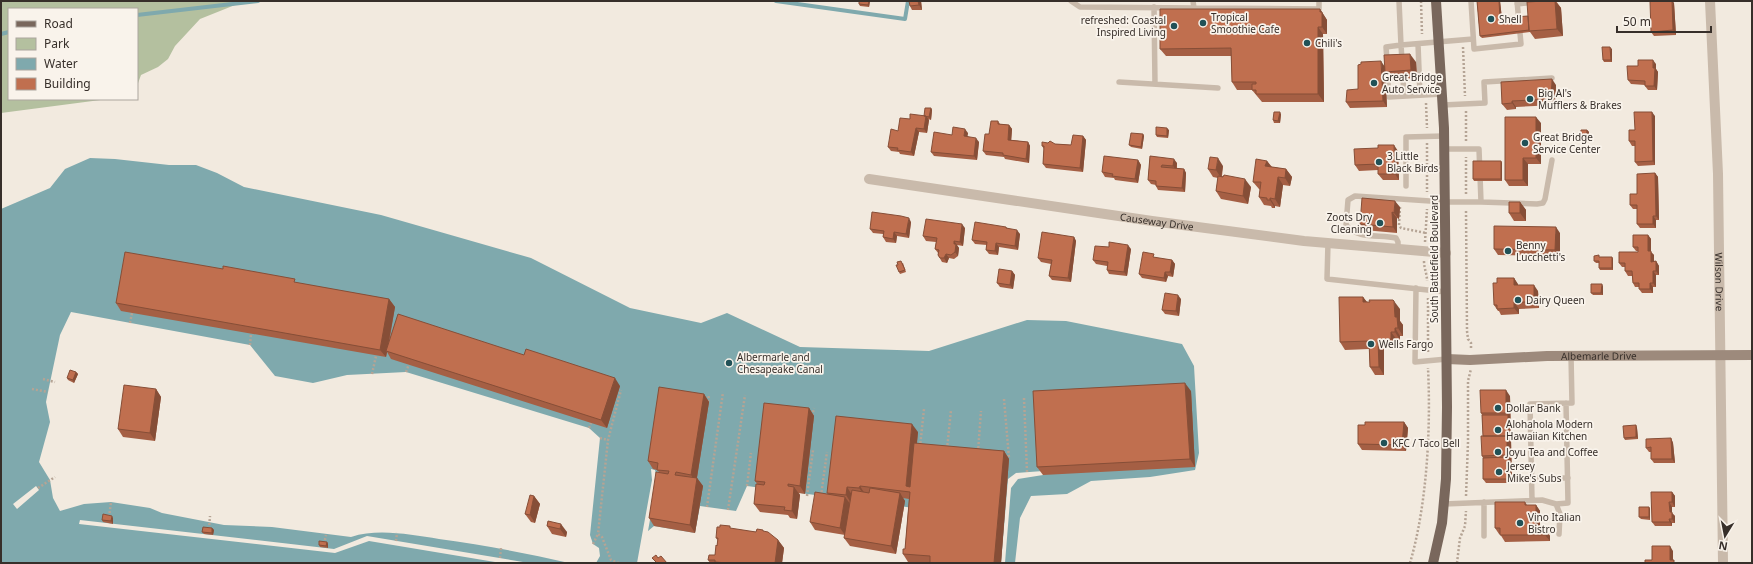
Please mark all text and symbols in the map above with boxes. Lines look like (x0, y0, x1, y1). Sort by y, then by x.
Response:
legend (8, 8, 138, 100)
scale bar (1617, 8, 1711, 34)
place label: Tropical Smoothie Cafe (1211, 10, 1280, 36)
place label: Shell (1499, 12, 1521, 26)
place label: refreshed: Coastal Inspired Living (1081, 13, 1166, 39)
text: 50 m (1623, 13, 1651, 30)
marker: Shell (1486, 14, 1496, 24)
text: Road (44, 15, 73, 32)
marker: Tropical Smoothie Cafe (1198, 18, 1208, 28)
marker: refreshed: Coastal Inspired Living (1169, 21, 1179, 31)
text: Park (44, 35, 70, 52)
place label: Chili's (1315, 36, 1342, 50)
marker: Chili's (1302, 38, 1312, 48)
text: Water (44, 55, 78, 72)
place label: Great Bridge Auto Service (1382, 70, 1442, 96)
text: Building (44, 75, 91, 92)
marker: Great Bridge Auto Service (1369, 78, 1379, 88)
place label: Big Al's Mufflers & Brakes (1538, 86, 1622, 112)
marker: Big Al's Mufflers & Brakes (1525, 94, 1535, 104)
place label: Great Bridge Service Center (1533, 130, 1600, 156)
marker: Great Bridge Service Center (1520, 138, 1530, 148)
place label: 3 Little Black Birds (1387, 149, 1439, 175)
marker: 3 Little Black Birds (1374, 157, 1384, 167)
street label: South Battlefield Boulevard (1427, 195, 1441, 323)
street label: Causeway Drive (1119, 209, 1195, 233)
place label: Zoots Dry Cleaning (1327, 210, 1373, 236)
marker: Zoots Dry Cleaning (1375, 218, 1385, 228)
place label: Benny Lucchetti's (1516, 238, 1566, 264)
marker: Benny Lucchetti's (1503, 246, 1513, 256)
street label: Wilson Drive (1712, 252, 1727, 312)
place label: Dairy Queen (1526, 293, 1585, 307)
marker: Dairy Queen (1513, 295, 1523, 305)
place label: Wells Fargo (1379, 337, 1433, 351)
marker: Wells Fargo (1366, 339, 1376, 349)
street label: Albemarle Drive (1561, 349, 1637, 363)
place label: Albermarle and Chesapeake Canal (737, 350, 823, 376)
marker: Albermarle and Chesapeake Canal (724, 358, 734, 368)
place label: Dollar Bank (1506, 401, 1561, 415)
marker: Dollar Bank (1493, 403, 1503, 413)
place label: Alohahola Modern Hawaiian Kitchen (1506, 417, 1593, 443)
marker: Alohahola Modern Hawaiian Kitchen (1493, 425, 1503, 435)
place label: KFC / Taco Bell (1392, 436, 1460, 450)
marker: KFC / Taco Bell (1379, 438, 1389, 448)
place label: Joyu Tea and Coffee (1505, 445, 1599, 459)
marker: Joyu Tea and Coffee (1493, 447, 1503, 457)
place label: Jersey Mike's Subs (1506, 459, 1562, 485)
marker: Jersey Mike's Subs (1494, 467, 1504, 477)
place label: Vino Italian Bistro (1528, 510, 1581, 536)
north arrow (1705, 516, 1745, 556)
marker: Vino Italian Bistro (1515, 518, 1525, 528)
text: N (1717, 538, 1729, 555)

